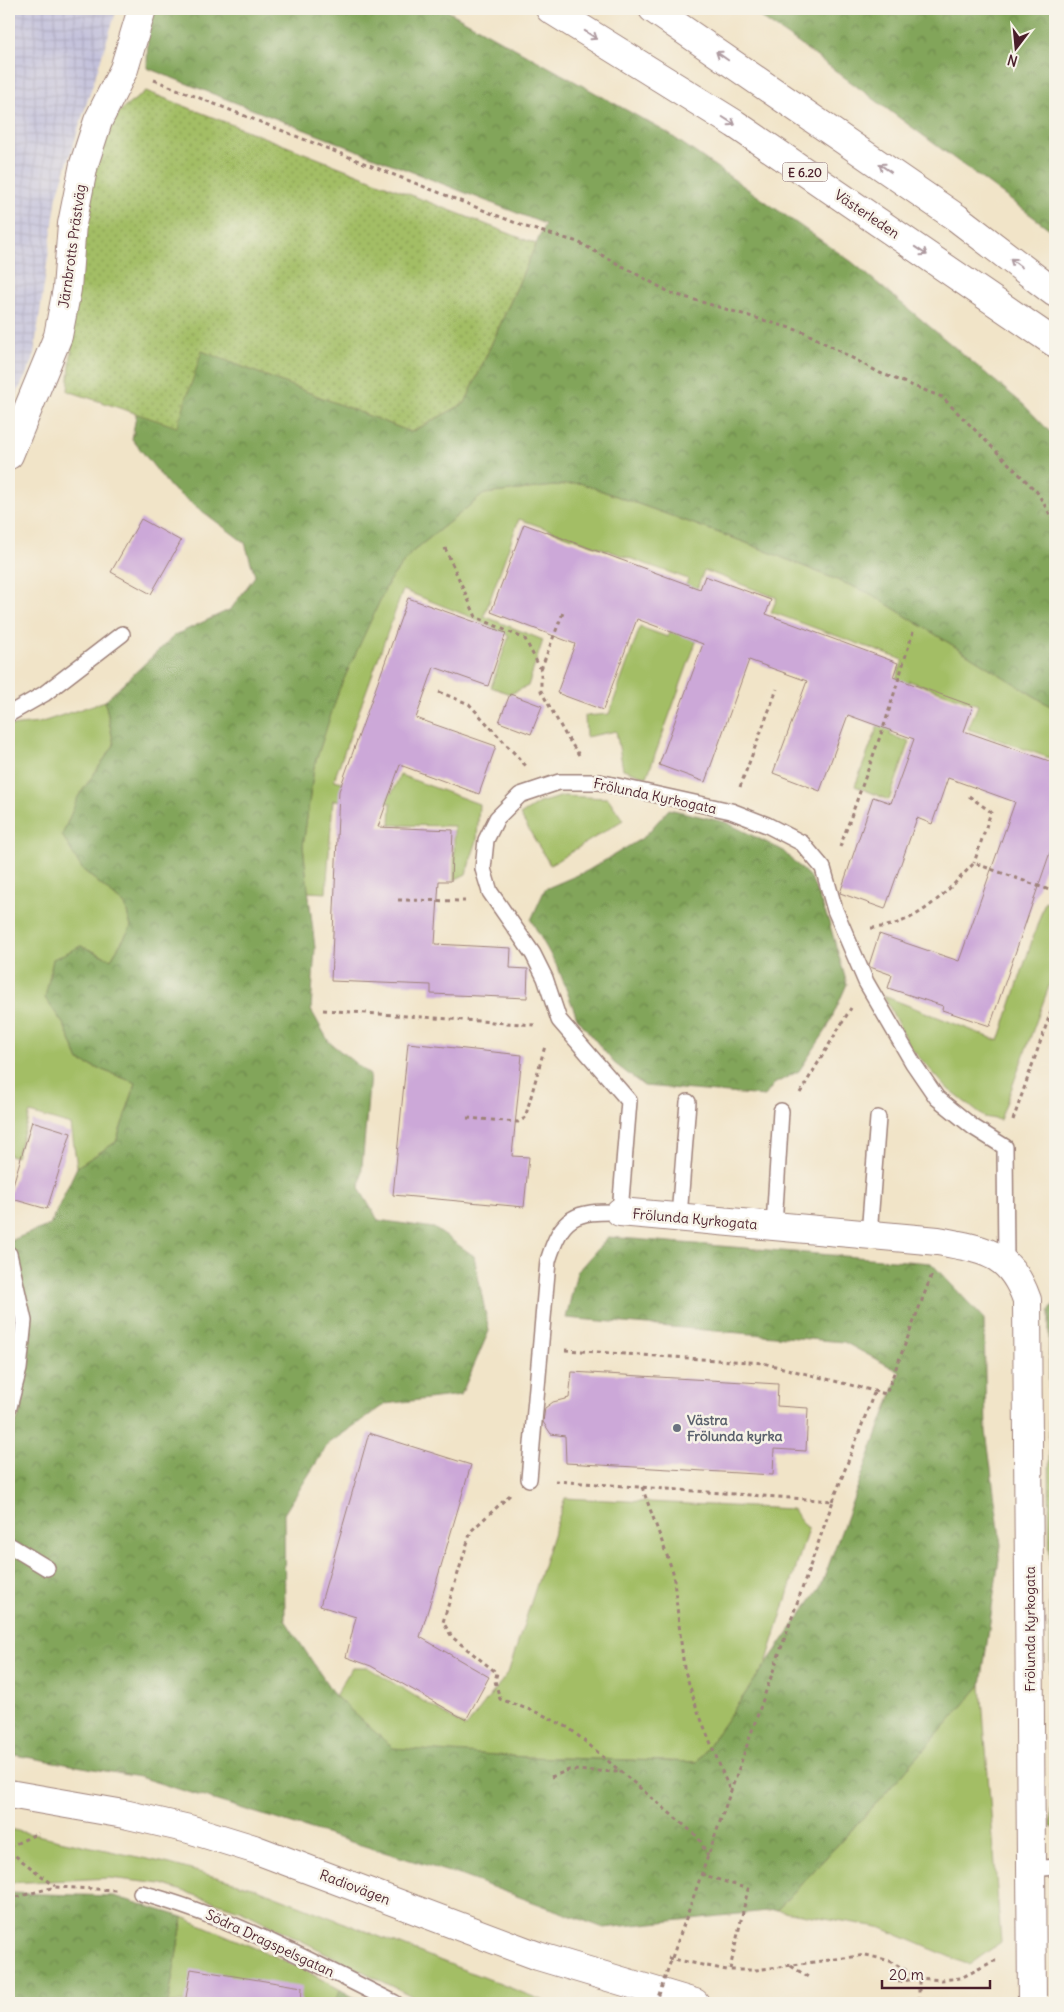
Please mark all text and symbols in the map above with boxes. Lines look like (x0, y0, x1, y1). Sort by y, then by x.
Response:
north arrow (992, 22, 1042, 72)
one-way arrow (584, 30, 598, 40)
one-way arrow (715, 51, 729, 61)
text: N (1005, 51, 1020, 70)
one-way arrow (722, 116, 736, 126)
road number: E 6.20 (782, 162, 828, 182)
one-way arrow (878, 163, 892, 173)
street label: Järnbrotts Prästväg (54, 183, 90, 309)
street label: Västerleden (831, 186, 903, 242)
one-way arrow (914, 246, 928, 256)
one-way arrow (1010, 258, 1023, 269)
street label: Frölunda Kyrkogata (592, 774, 718, 818)
street label: Frölunda Kyrkogata (632, 1205, 758, 1233)
place label: Västra Frölunda kyrka (687, 1411, 783, 1445)
marker: Västra Frölunda kyrka (671, 1422, 683, 1434)
street label: Frölunda Kyrkogata (1021, 1566, 1039, 1692)
street label: Radiovägen (317, 1865, 393, 1909)
street label: Södra Dragspelsgatan (203, 1905, 337, 1981)
scale bar (882, 1957, 989, 1989)
text: 20 m (889, 1965, 924, 1984)

